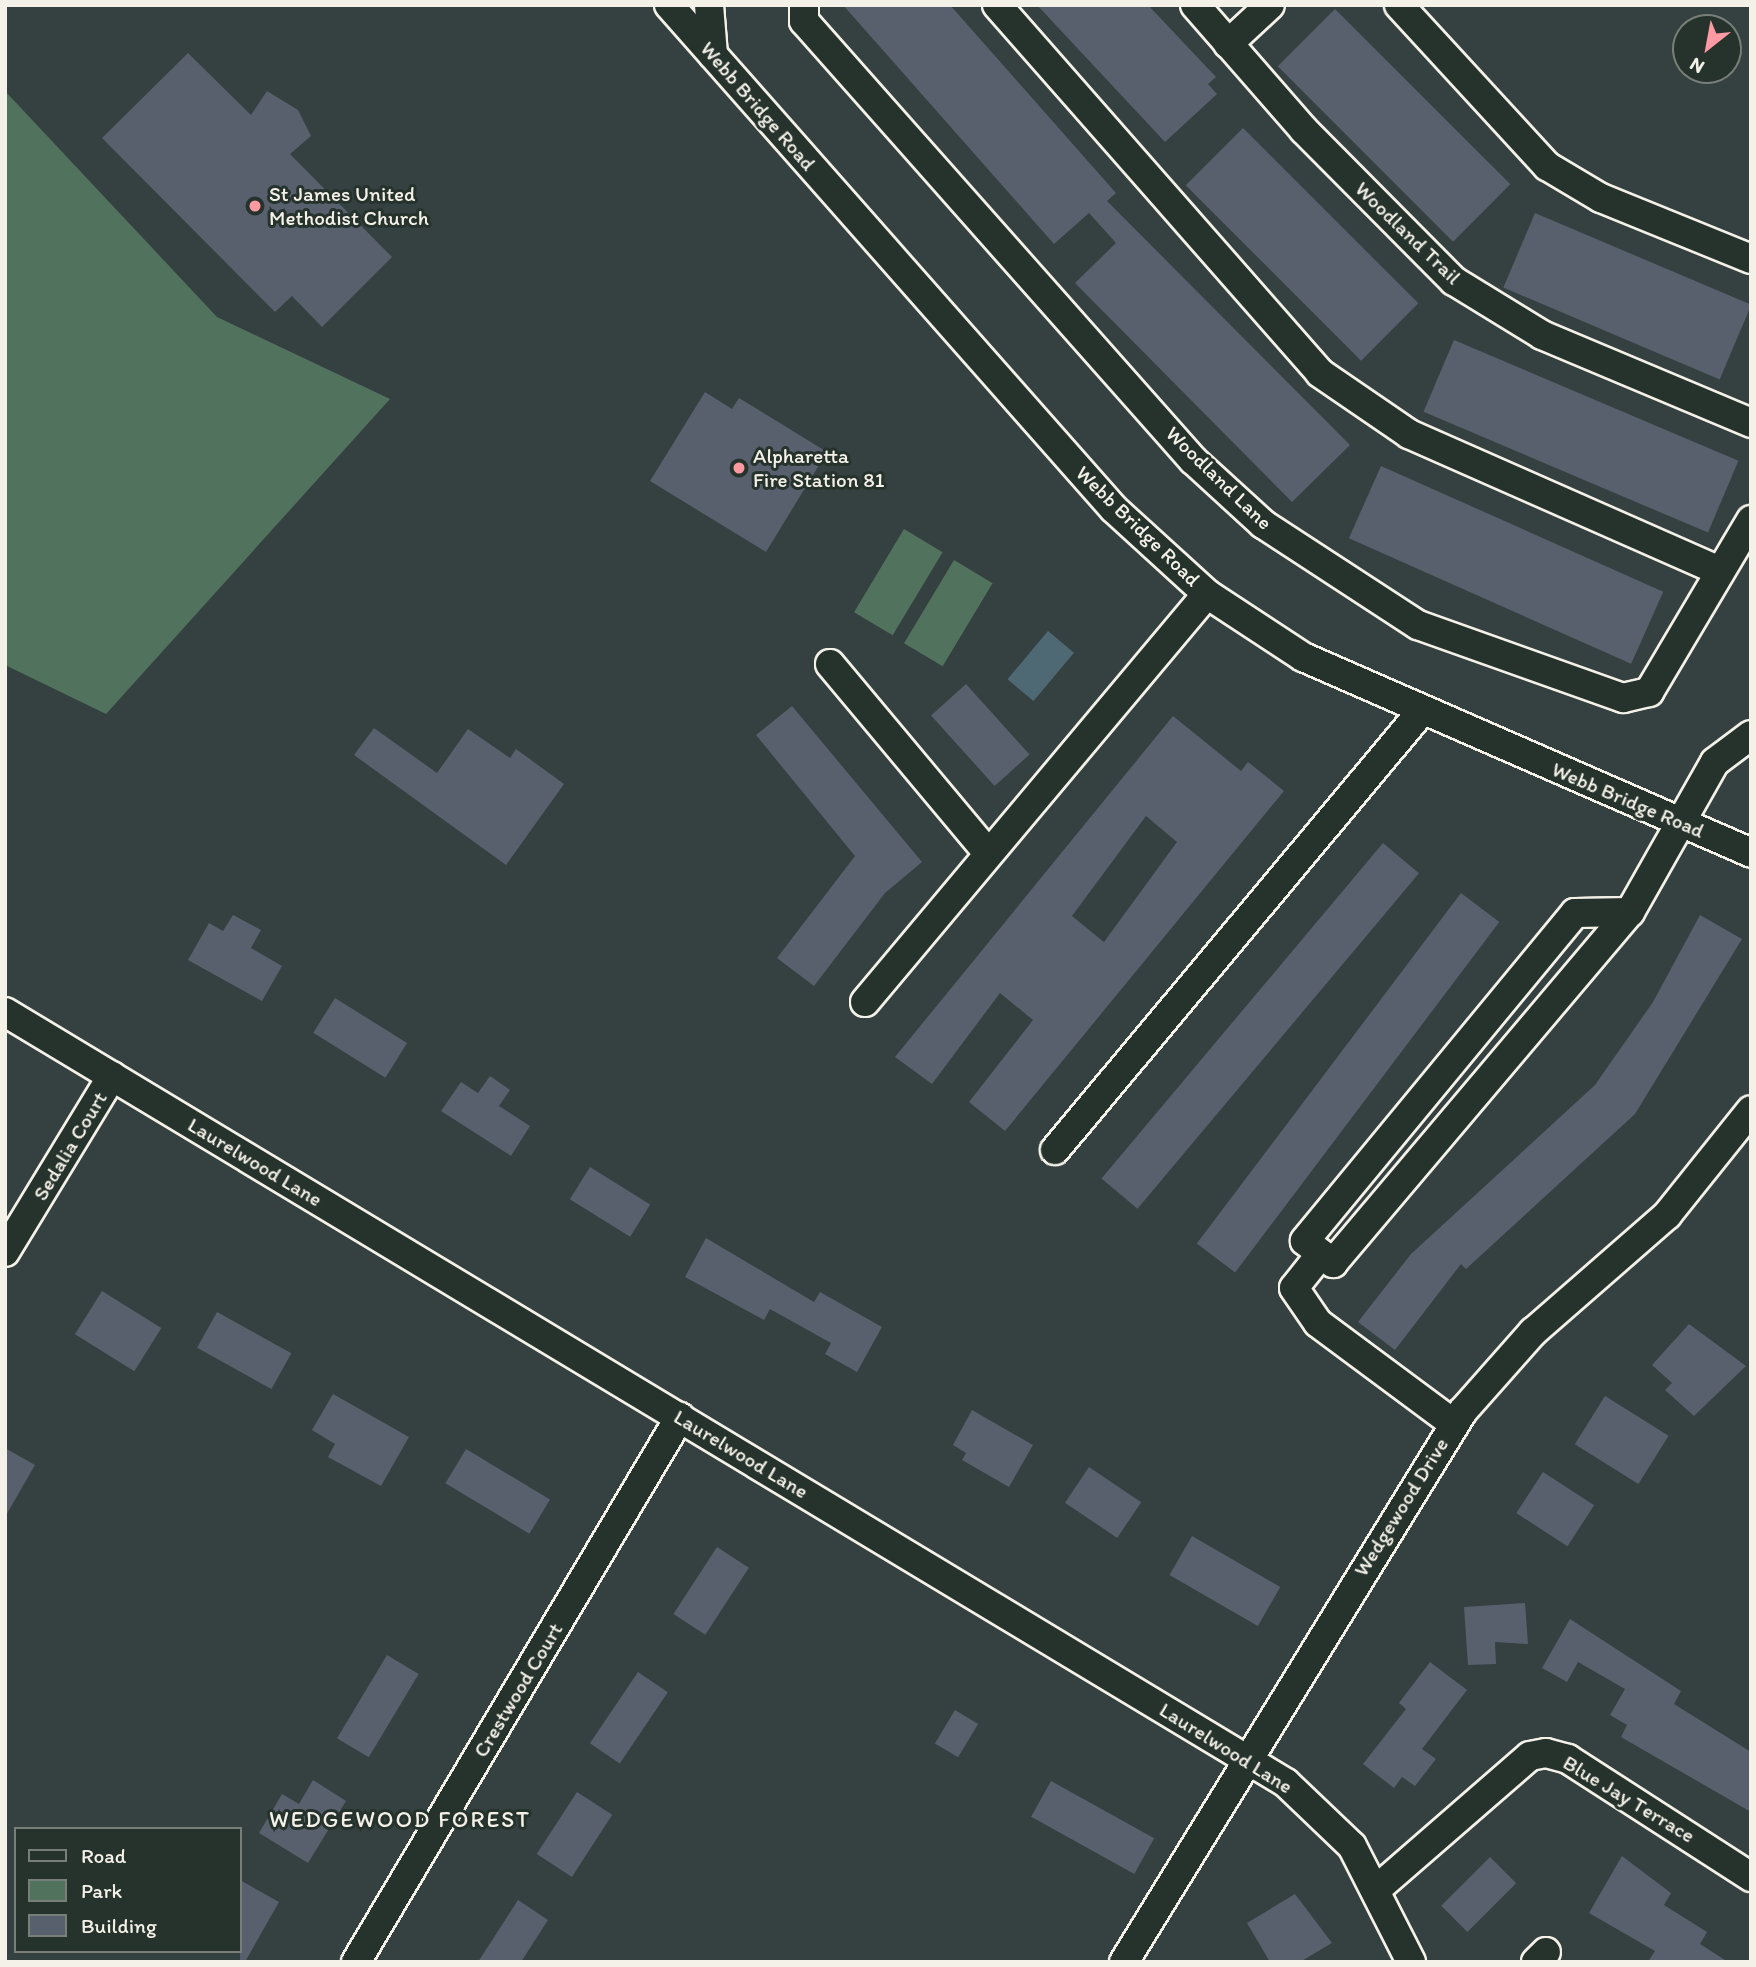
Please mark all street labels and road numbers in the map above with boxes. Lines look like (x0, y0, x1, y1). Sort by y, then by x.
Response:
street label: Webb Bridge Road (695, 36, 821, 176)
street label: Woodland Trail (1350, 177, 1466, 289)
street label: Woodland Lane (1160, 421, 1278, 535)
street label: Webb Bridge Road (1071, 460, 1205, 592)
street label: Webb Bridge Road (1548, 757, 1708, 843)
street label: Sedalia Court (28, 1087, 112, 1205)
street label: Laurelwood Lane (183, 1112, 327, 1212)
street label: Laurelwood Lane (669, 1404, 813, 1504)
street label: Wedgewood Drive (1348, 1433, 1454, 1581)
street label: Crestwood Court (468, 1618, 568, 1762)
street label: Laurelwood Lane (1155, 1697, 1297, 1799)
street label: Blue Jay Terrace (1559, 1750, 1699, 1848)

